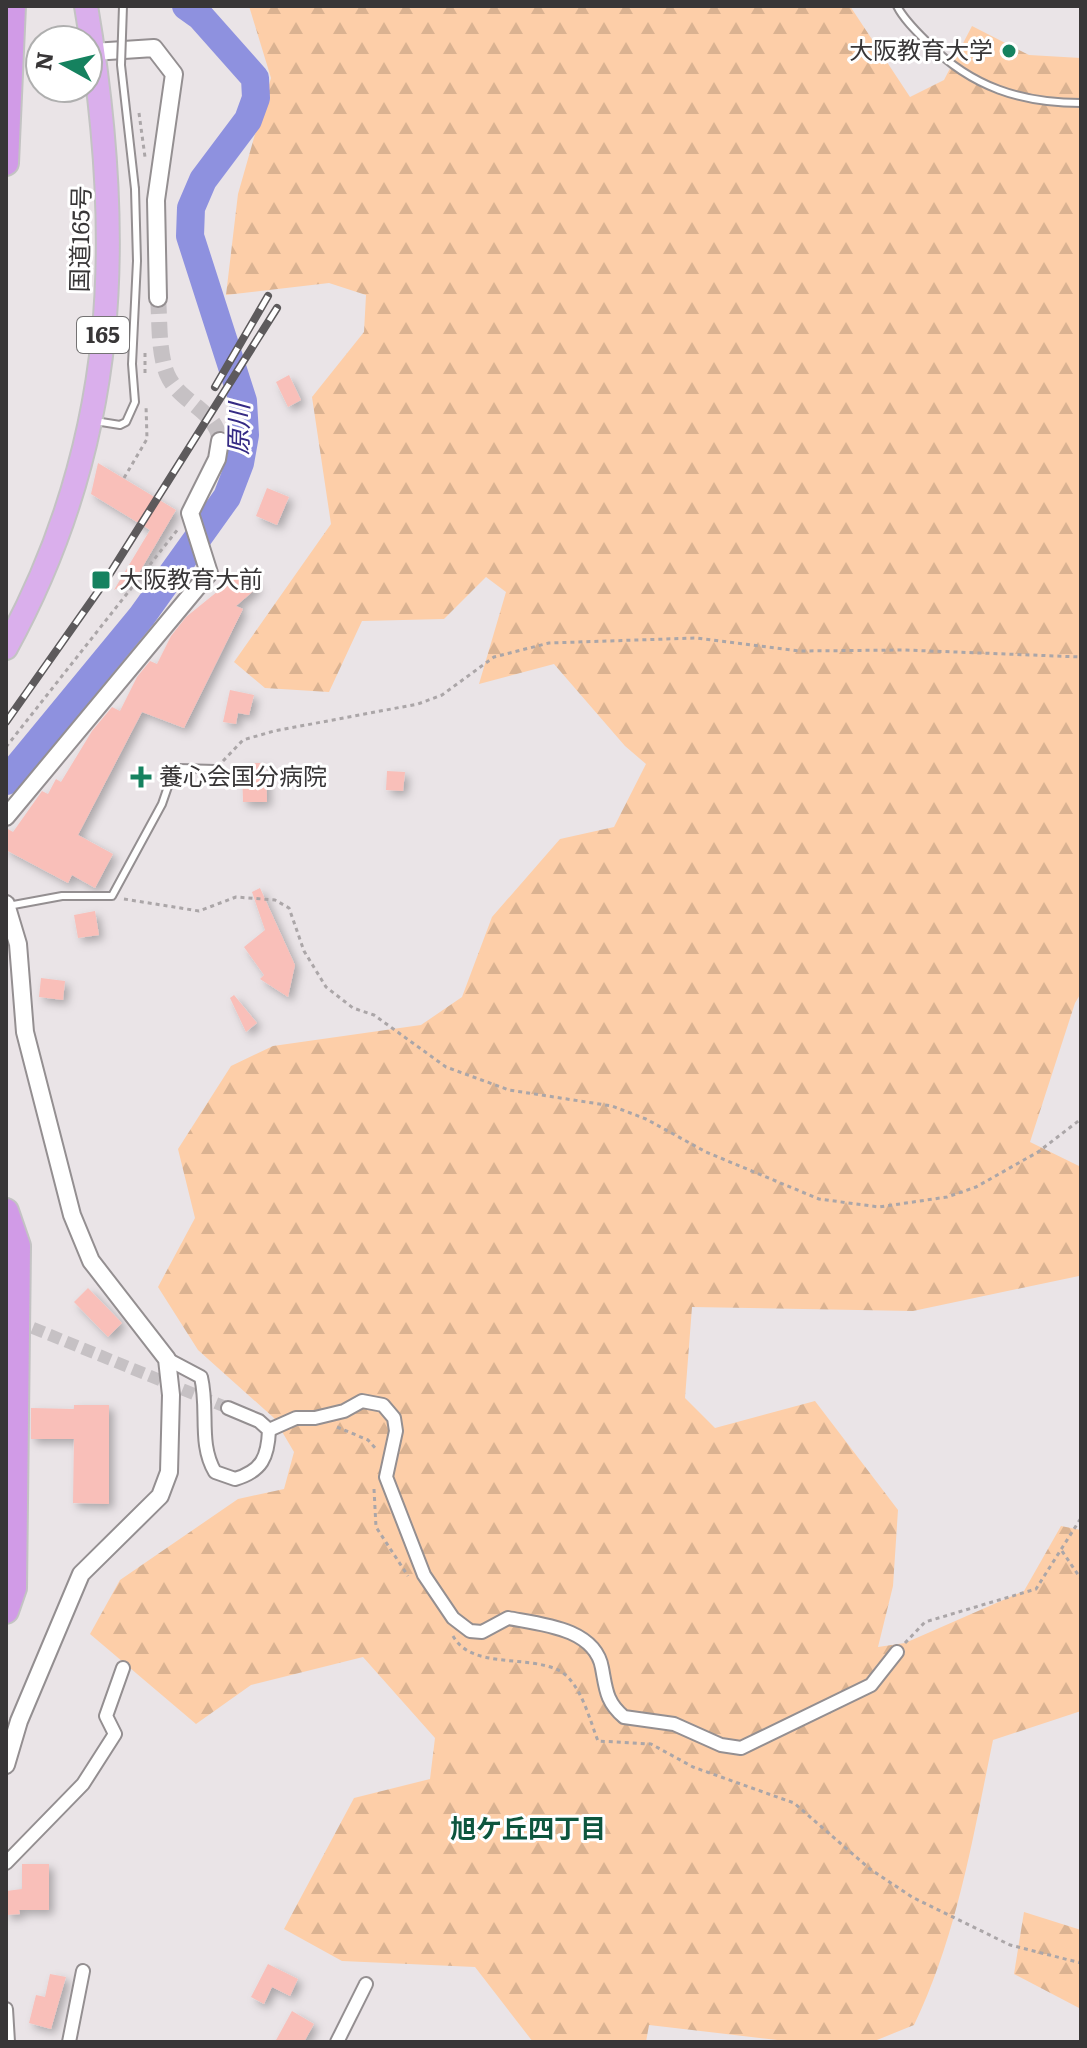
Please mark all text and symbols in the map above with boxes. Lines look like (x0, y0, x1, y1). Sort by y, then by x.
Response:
north arrow (24, 24, 104, 104)
place label: 大阪教育大学 (849, 31, 993, 66)
marker: 大阪教育大学 (1000, 42, 1018, 60)
text: N (25, 50, 60, 72)
street label: 国道165号 (60, 185, 97, 293)
road number: 165 (77, 317, 129, 353)
water label: 原川 (217, 400, 257, 455)
place label: 大阪教育大前 (119, 560, 263, 595)
marker: 大阪教育大前 (90, 569, 112, 591)
place label: 養心会国分病院 (159, 757, 327, 792)
marker: 養心会国分病院 (130, 766, 152, 788)
district label: 旭ケ丘四丁目 (450, 1807, 606, 1846)

